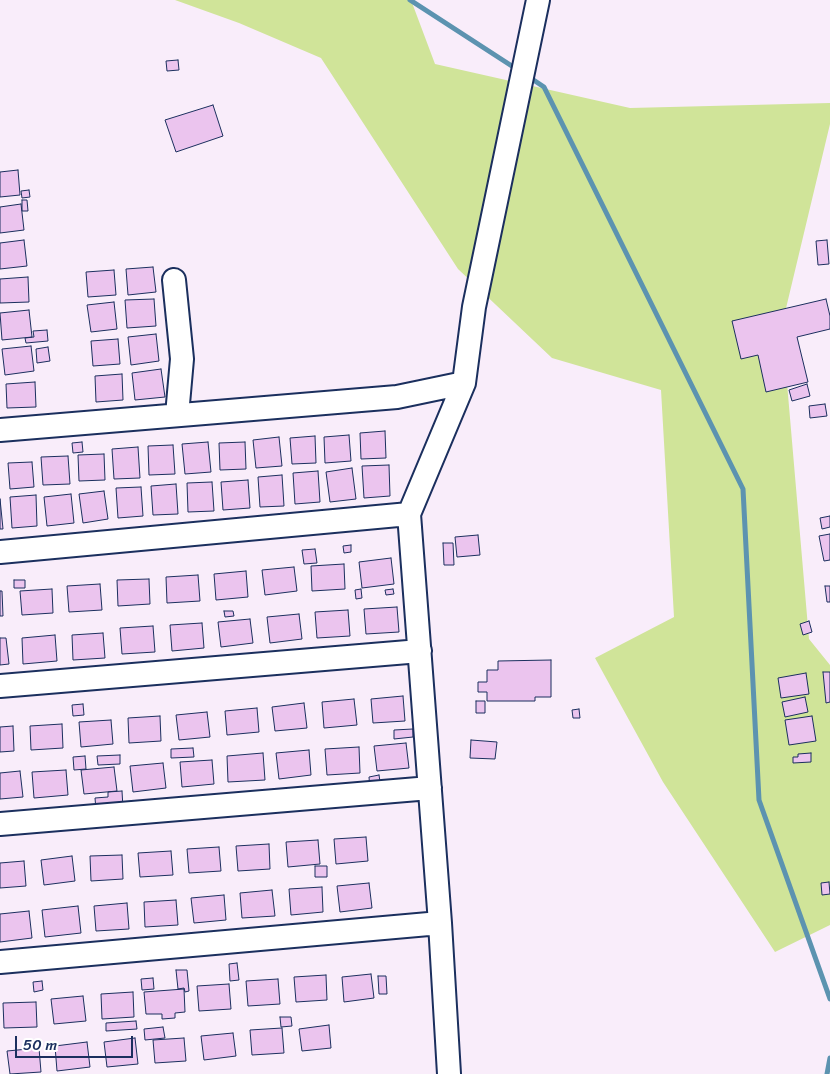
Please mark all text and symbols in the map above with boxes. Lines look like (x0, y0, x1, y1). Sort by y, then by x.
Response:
scale bar (18, 1026, 135, 1058)
text: 50 m (23, 1032, 57, 1058)

